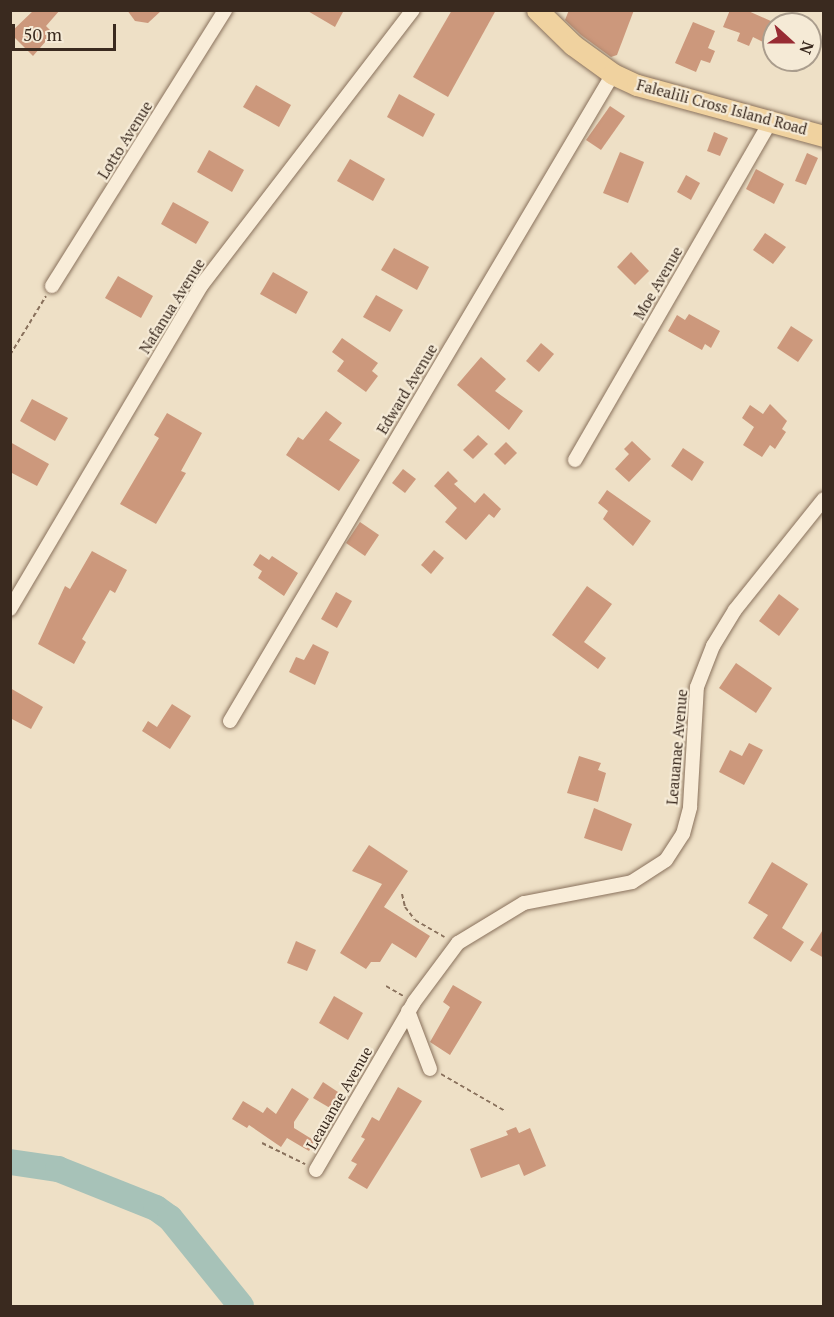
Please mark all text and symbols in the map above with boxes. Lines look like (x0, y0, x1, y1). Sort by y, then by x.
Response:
scale bar (15, 12, 118, 50)
north arrow (762, 12, 822, 72)
text: 50 m (23, 22, 62, 46)
text: N (794, 38, 819, 57)
street label: Falealili Cross Island Road (635, 76, 809, 138)
street label: Lotto Avenue (94, 98, 156, 182)
street label: Moe Avenue (630, 243, 686, 323)
street label: Nafanua Avenue (135, 255, 209, 357)
street label: Edward Avenue (373, 340, 441, 438)
street label: Leauanae Avenue (663, 688, 691, 806)
street label: Leauanae Avenue (302, 1043, 376, 1153)

